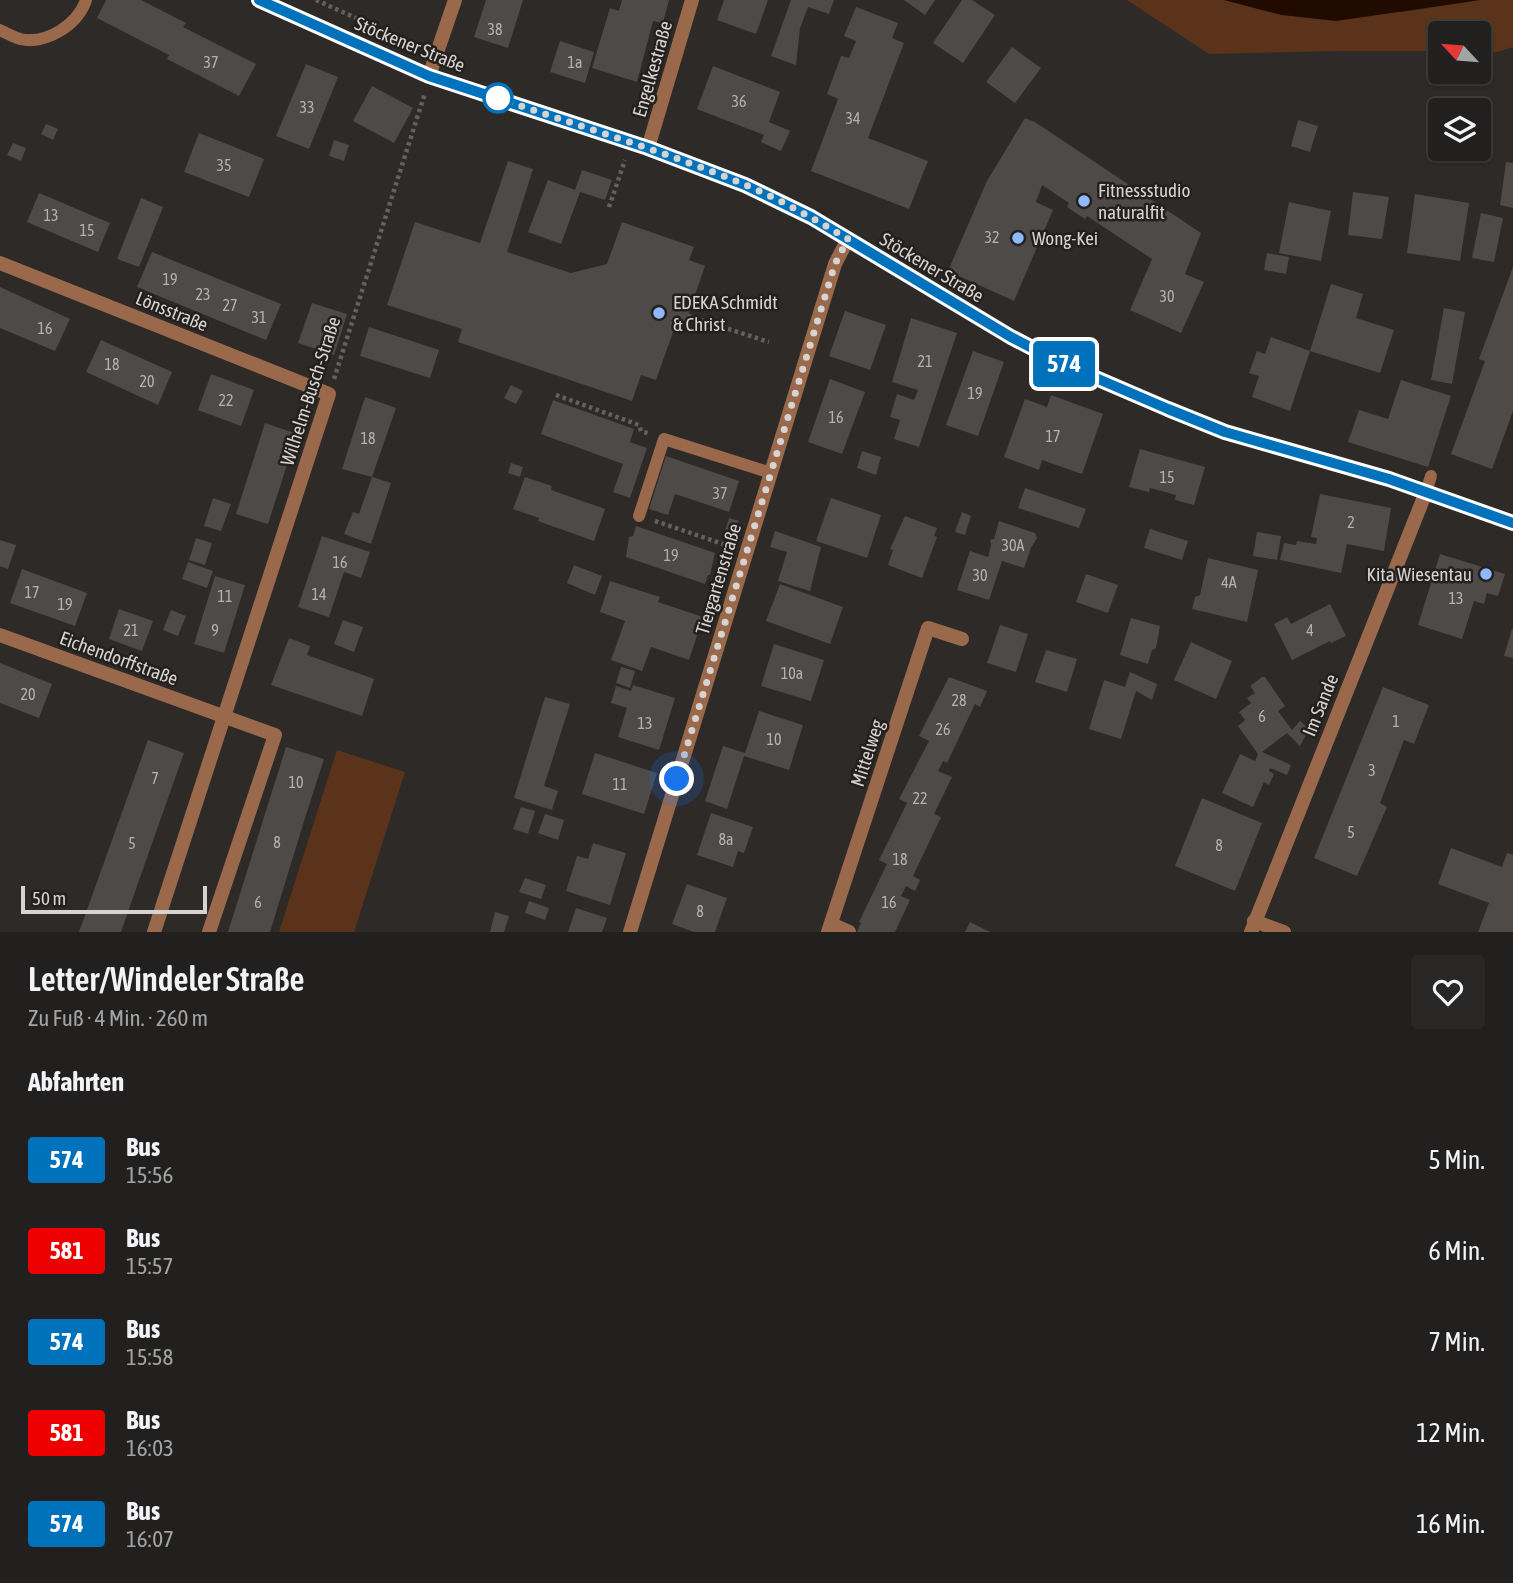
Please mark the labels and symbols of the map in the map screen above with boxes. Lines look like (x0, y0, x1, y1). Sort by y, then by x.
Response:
street label: Stöckener Straße (352, 12, 468, 76)
street label: Engelkestraße (628, 18, 676, 120)
house number: 38 (487, 20, 503, 38)
north arrow (1428, 21, 1491, 84)
house number: 37 (203, 53, 219, 71)
house number: 1a (568, 53, 582, 71)
unlabelled marker (483, 83, 513, 113)
house number: 36 (731, 92, 747, 110)
house number: 33 (299, 98, 315, 116)
house number: 34 (845, 109, 861, 127)
house number: 35 (216, 156, 232, 174)
place label: Fitnessstudio naturalfit (1098, 179, 1190, 223)
marker: Fitnessstudio naturalfit (1076, 193, 1092, 209)
house number: 13 (43, 206, 59, 224)
house number: 15 (79, 221, 95, 239)
street label: Stöckener Straße (876, 227, 988, 307)
place label: Wong-Kei (1032, 227, 1098, 249)
house number: 32 (984, 228, 1000, 246)
marker: Wong-Kei (1010, 230, 1026, 246)
house number: 19 (162, 270, 178, 288)
house number: 23 (195, 285, 211, 303)
street label: Lönsstraße (133, 287, 211, 335)
house number: 30 (1159, 287, 1175, 305)
place label: EDEKA Schmidt & Christ (673, 291, 778, 335)
house number: 27 (222, 296, 238, 314)
marker: EDEKA Schmidt & Christ (651, 305, 667, 321)
house number: 31 (251, 308, 267, 326)
street label: Wilhelm-Busch-Straße (276, 314, 344, 468)
house number: 16 (37, 319, 53, 337)
line badge: 574 (1024, 341, 1104, 387)
house number: 21 (917, 352, 933, 370)
house number: 18 (104, 355, 120, 373)
house number: 20 (139, 372, 155, 390)
house number: 19 (967, 384, 983, 402)
house number: 22 (218, 391, 234, 409)
house number: 16 (828, 408, 844, 426)
house number: 17 (1045, 427, 1061, 445)
house number: 18 (360, 429, 376, 447)
house number: 15 (1159, 468, 1175, 486)
house number: 37 (712, 484, 728, 502)
house number: 2 (1347, 513, 1355, 531)
street label: Tiergartenstraße (691, 521, 745, 637)
house number: 30A (1002, 536, 1025, 554)
house number: 19 (663, 546, 679, 564)
house number: 16 (332, 553, 348, 571)
place label: Kita Wiesentau (1367, 563, 1472, 585)
house number: 30 (972, 566, 988, 584)
marker: Kita Wiesentau (1478, 566, 1494, 582)
house number: 4A (1221, 573, 1237, 591)
house number: 17 (24, 583, 40, 601)
house number: 14 (311, 585, 327, 603)
house number: 11 (217, 587, 233, 605)
house number: 13 (1448, 589, 1464, 607)
house number: 19 (57, 595, 73, 613)
house number: 21 (123, 621, 139, 639)
house number: 9 (211, 621, 219, 639)
house number: 4 (1306, 621, 1314, 639)
street label: Eichendorffstraße (57, 626, 181, 690)
house number: 10a (781, 664, 803, 682)
street label: Im Sande (1298, 671, 1342, 739)
house number: 20 (20, 685, 36, 703)
house number: 28 (951, 691, 967, 709)
house number: 6 (1258, 707, 1266, 725)
house number: 1 (1392, 712, 1400, 730)
house number: 13 (637, 714, 653, 732)
street label: Mittelweg (846, 716, 888, 789)
house number: 26 (935, 720, 951, 738)
house number: 10 (766, 730, 782, 748)
your location (659, 761, 694, 796)
house number: 3 (1368, 761, 1376, 779)
house number: 7 (151, 769, 159, 787)
house number: 10 (288, 773, 304, 791)
house number: 11 (612, 775, 628, 793)
house number: 22 (912, 789, 928, 807)
house number: 5 (1347, 823, 1355, 841)
house number: 8a (719, 830, 733, 848)
house number: 8 (273, 833, 281, 851)
house number: 5 (128, 834, 136, 852)
house number: 8 (1215, 836, 1223, 854)
house number: 18 (892, 850, 908, 868)
scale bar (21, 883, 206, 915)
house number: 6 (254, 893, 262, 911)
house number: 16 (881, 893, 897, 911)
house number: 8 (696, 902, 704, 920)

